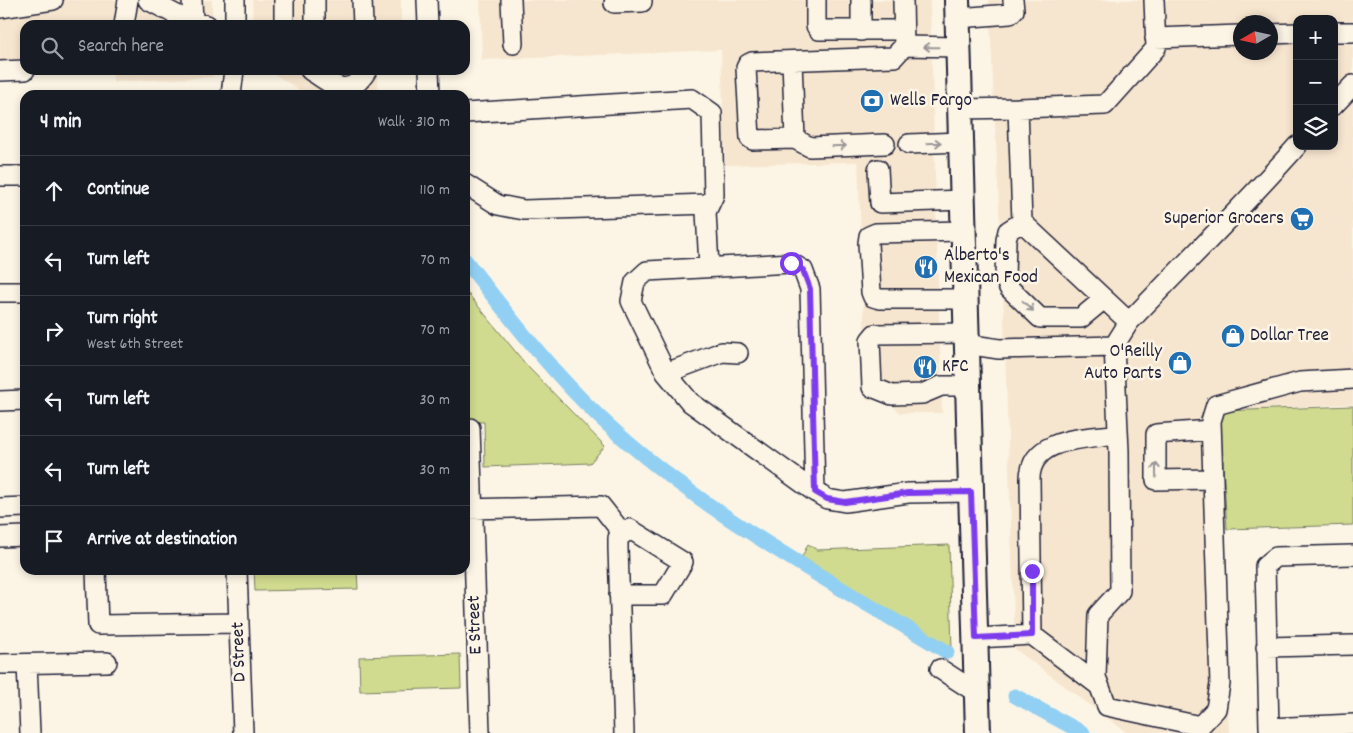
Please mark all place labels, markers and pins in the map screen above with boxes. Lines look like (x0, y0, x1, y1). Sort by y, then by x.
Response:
bank icon: Wells Fargo (859, 88, 885, 114)
place label: Wells Fargo (890, 88, 972, 115)
place label: Superior Grocers (1164, 206, 1284, 233)
supermarket icon: Superior Grocers (1289, 206, 1315, 232)
place label: Alberto's Mexican Food (944, 243, 1038, 292)
restaurant icon: Alberto's Mexican Food (913, 254, 939, 280)
shop icon: Dollar Tree (1220, 323, 1246, 349)
place label: Dollar Tree (1250, 323, 1329, 350)
place label: O'Reilly Auto Parts (1084, 339, 1162, 388)
shop icon: O'Reilly Auto Parts (1167, 350, 1193, 376)
restaurant icon: KFC (912, 354, 938, 380)
place label: KFC (942, 354, 969, 381)

